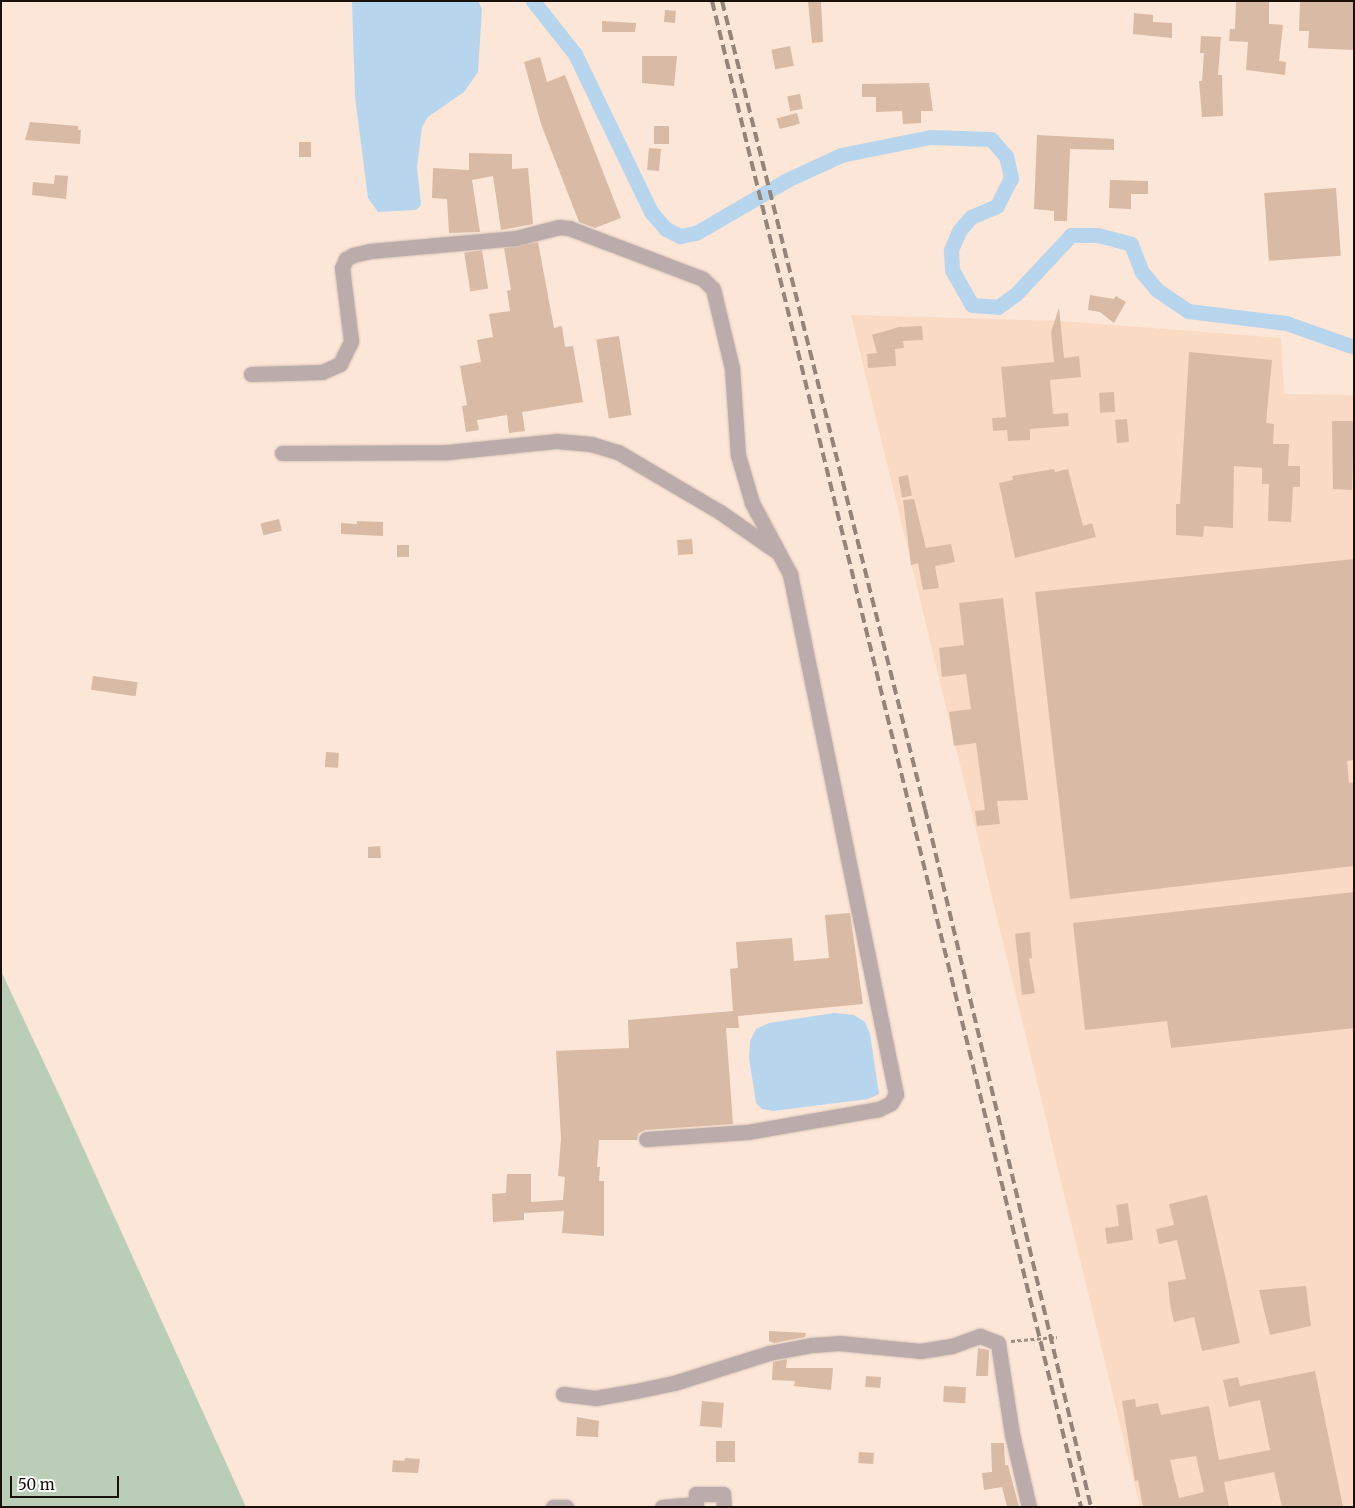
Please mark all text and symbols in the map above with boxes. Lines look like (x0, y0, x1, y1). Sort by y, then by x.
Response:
scale bar (12, 1466, 121, 1498)
text: 50 m (18, 1475, 55, 1494)

